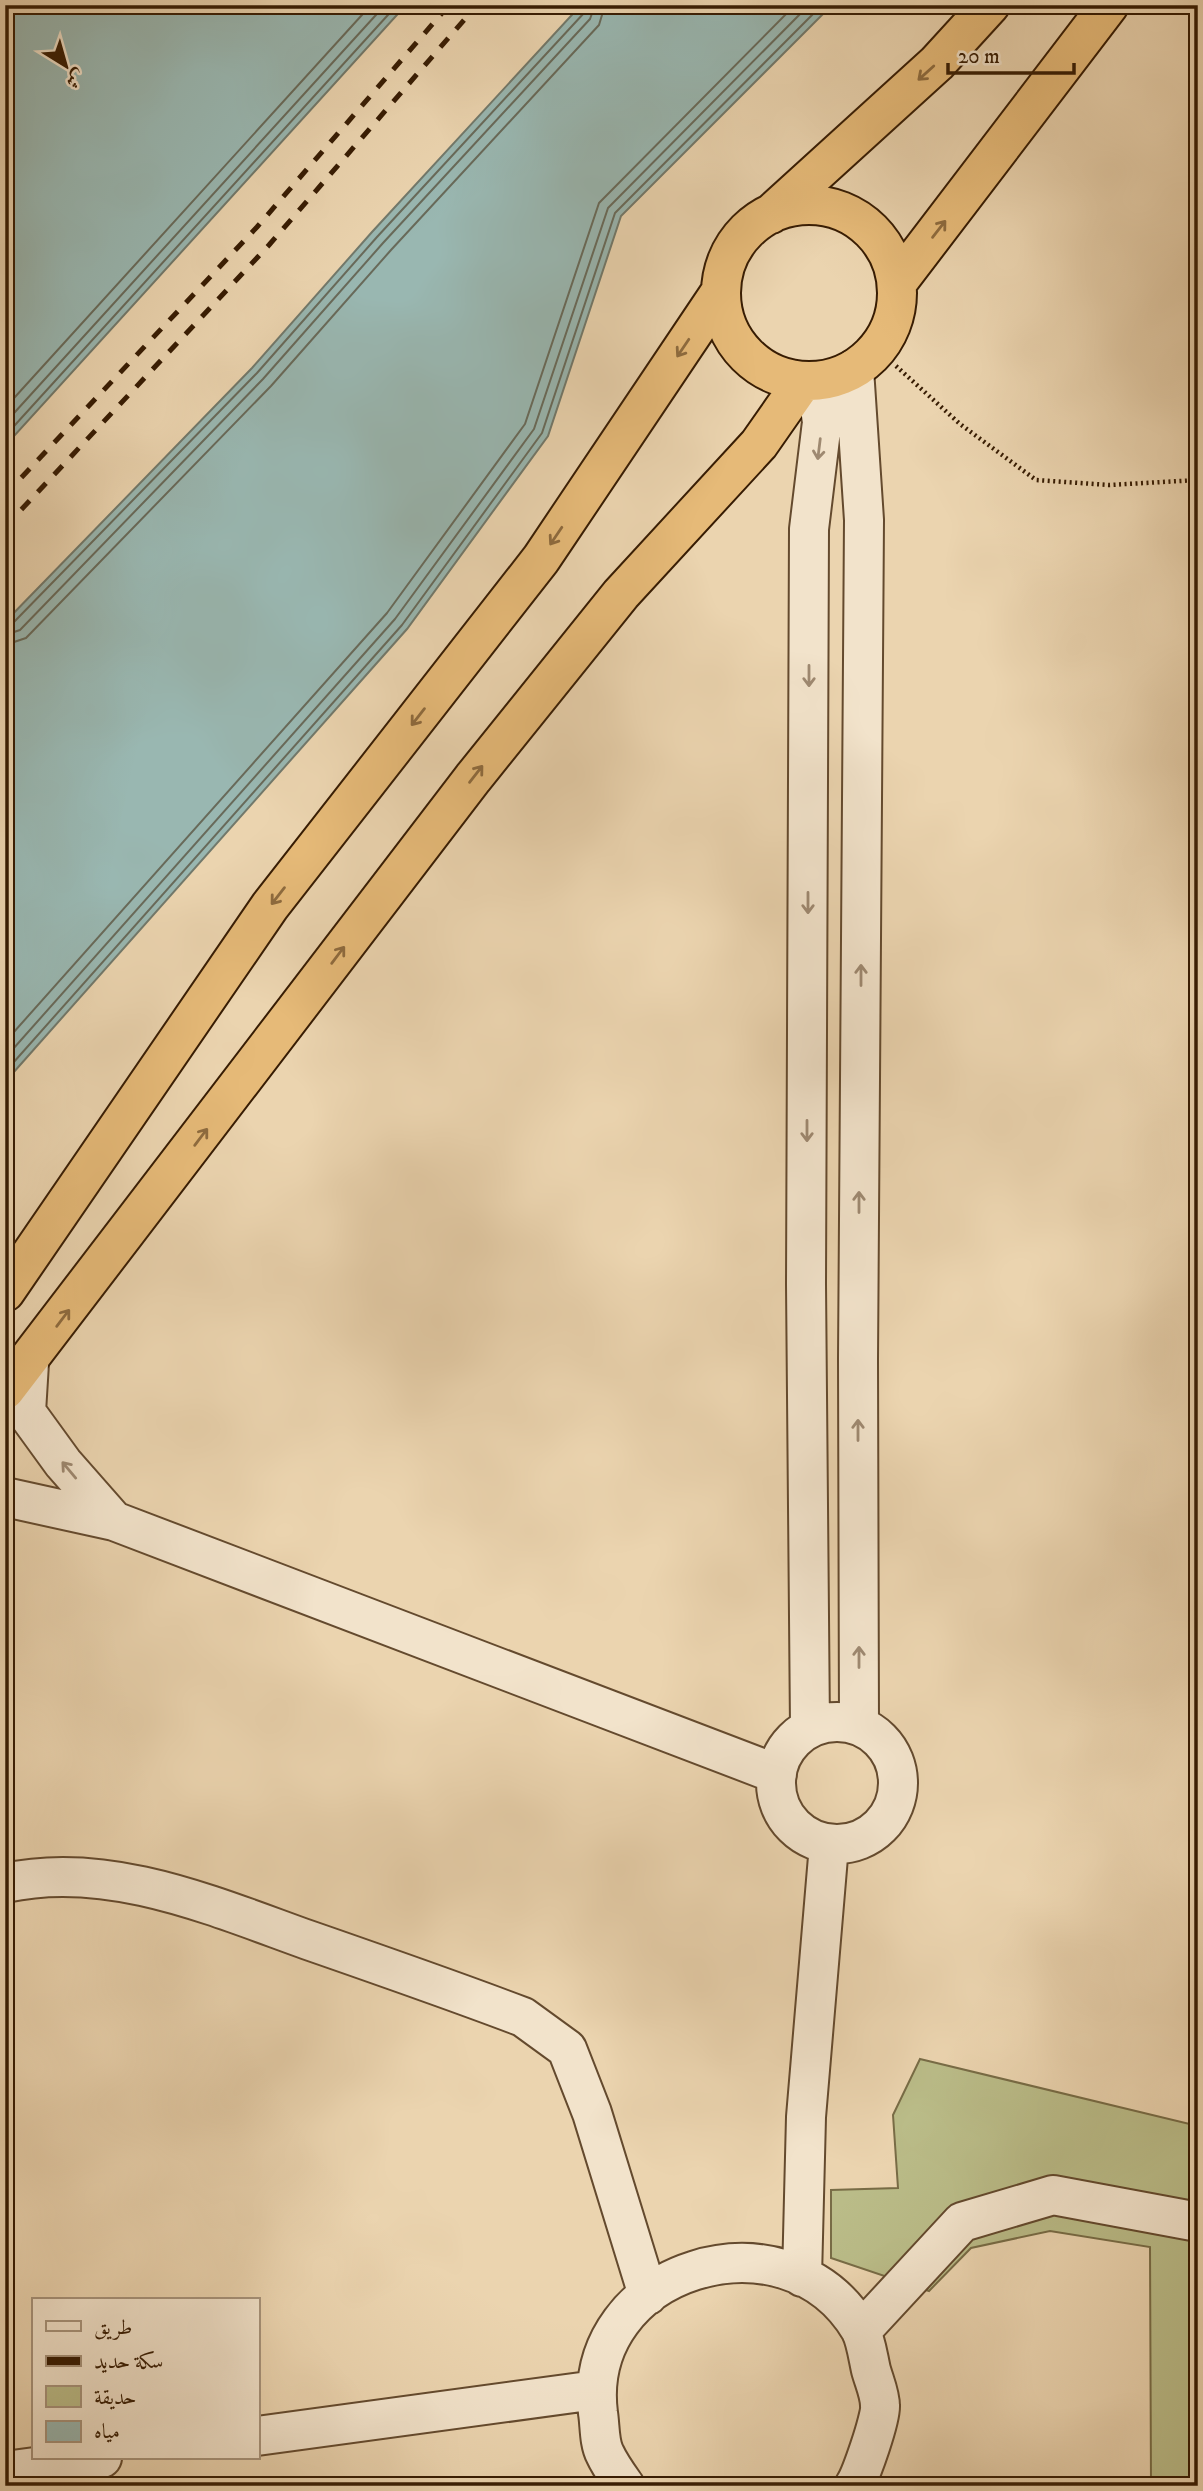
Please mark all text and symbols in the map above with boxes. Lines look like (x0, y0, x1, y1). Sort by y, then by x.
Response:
north arrow (32, 32, 102, 102)
scale bar (948, 32, 1074, 76)
text: 20 m (958, 44, 1000, 70)
text: ش (61, 64, 90, 93)
one-way arrow (918, 65, 936, 81)
one-way arrow (931, 221, 946, 239)
one-way arrow (676, 338, 691, 357)
one-way arrow (812, 437, 825, 459)
one-way arrow (549, 526, 563, 546)
one-way arrow (802, 664, 816, 687)
one-way arrow (410, 707, 425, 725)
one-way arrow (468, 766, 483, 784)
one-way arrow (270, 886, 285, 905)
one-way arrow (801, 891, 815, 914)
one-way arrow (330, 946, 345, 965)
one-way arrow (854, 964, 867, 987)
one-way arrow (800, 1119, 813, 1142)
one-way arrow (193, 1128, 208, 1146)
one-way arrow (852, 1191, 866, 1214)
one-way arrow (56, 1309, 70, 1328)
one-way arrow (851, 1419, 865, 1442)
one-way arrow (61, 1461, 77, 1479)
one-way arrow (852, 1646, 865, 1669)
legend (32, 2298, 259, 2460)
text: طريق (94, 2315, 132, 2341)
text: سكة حديد (94, 2349, 164, 2375)
text: حديقة (94, 2385, 137, 2411)
text: مياه (94, 2419, 120, 2445)

